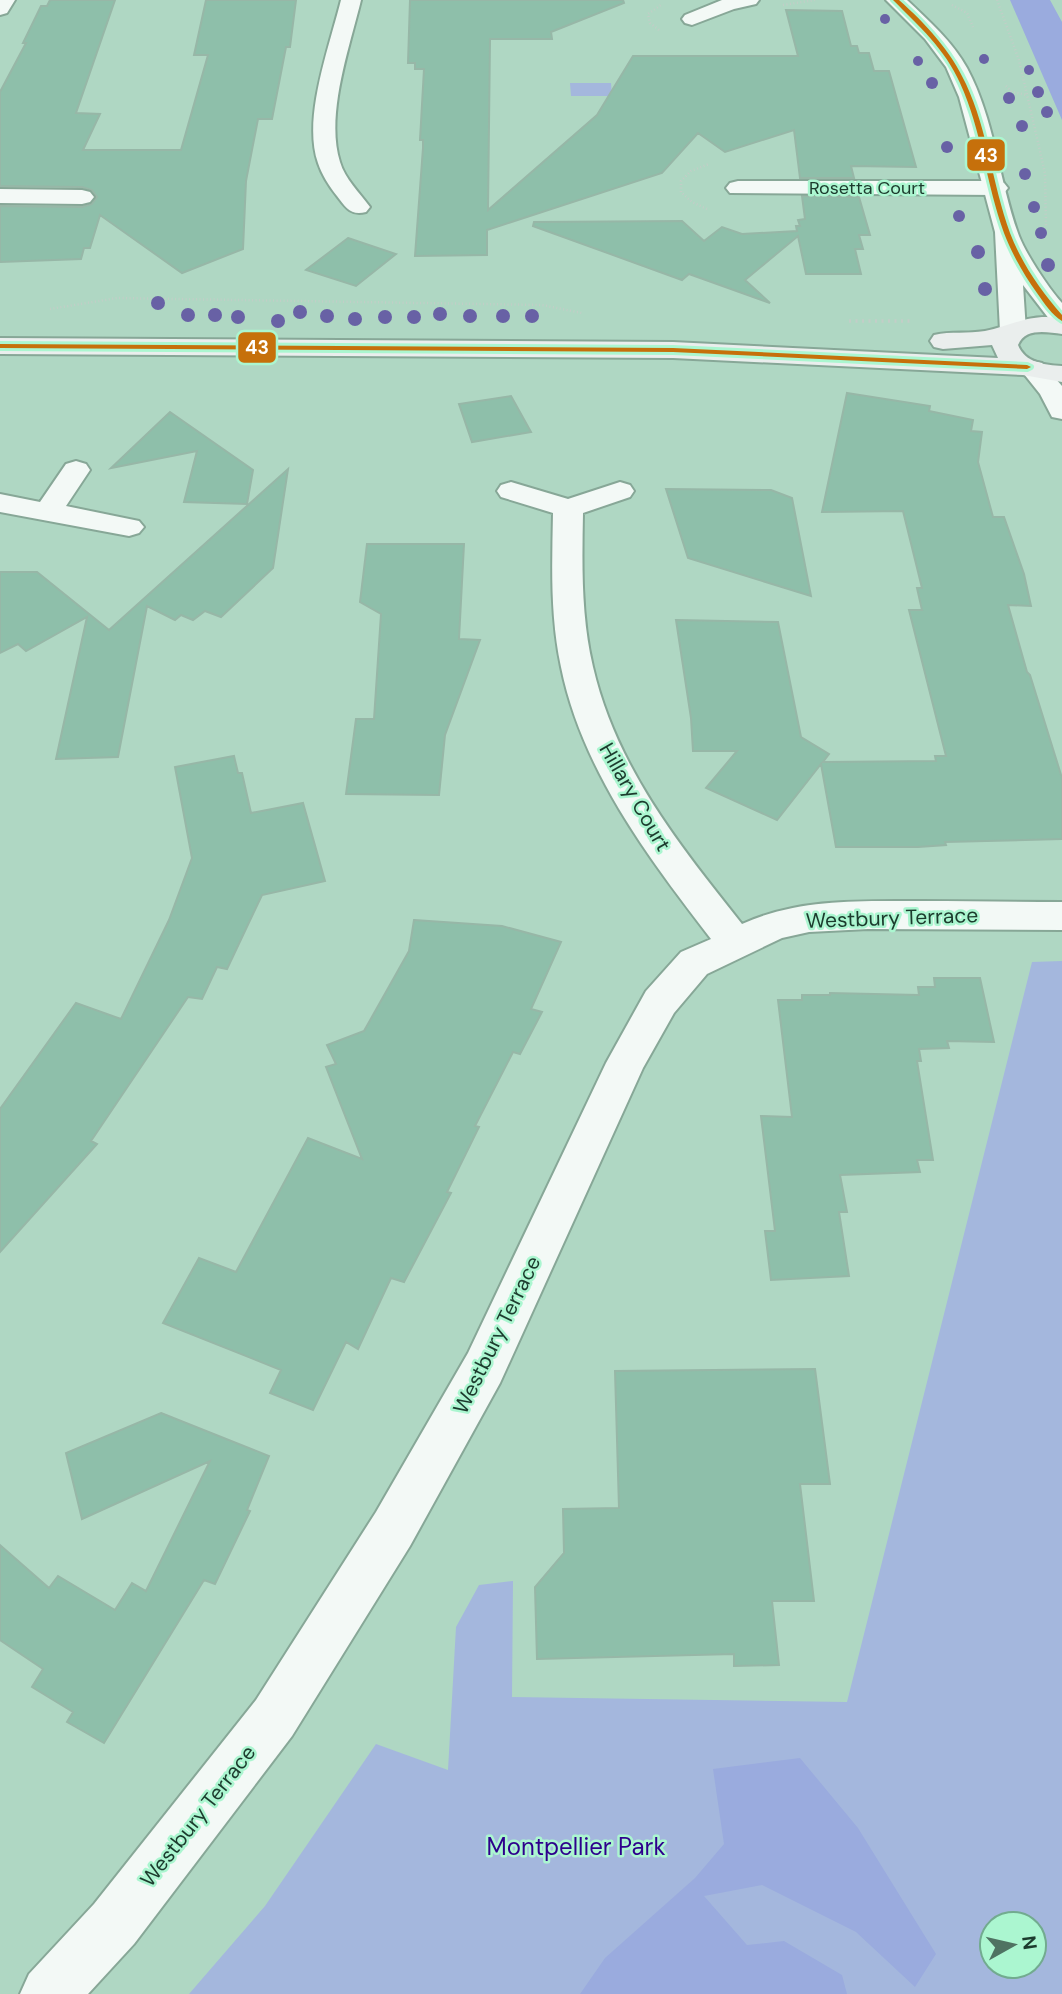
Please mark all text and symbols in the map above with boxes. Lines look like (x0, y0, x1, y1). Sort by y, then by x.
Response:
line badge: 43 (966, 138, 1006, 172)
text: 43 (974, 143, 998, 168)
street label: Rosetta Court (809, 176, 925, 200)
line badge: 43 (237, 331, 277, 364)
text: 43 (245, 335, 269, 360)
street label: Hillary Court (593, 738, 677, 856)
street label: Westbury Terrace (805, 901, 979, 935)
street label: Westbury Terrace (447, 1251, 547, 1419)
street label: Westbury Terrace (134, 1739, 262, 1893)
park label: Montpellier Park (486, 1831, 666, 1862)
north arrow (978, 1910, 1048, 1980)
text: N (1016, 1934, 1043, 1951)

